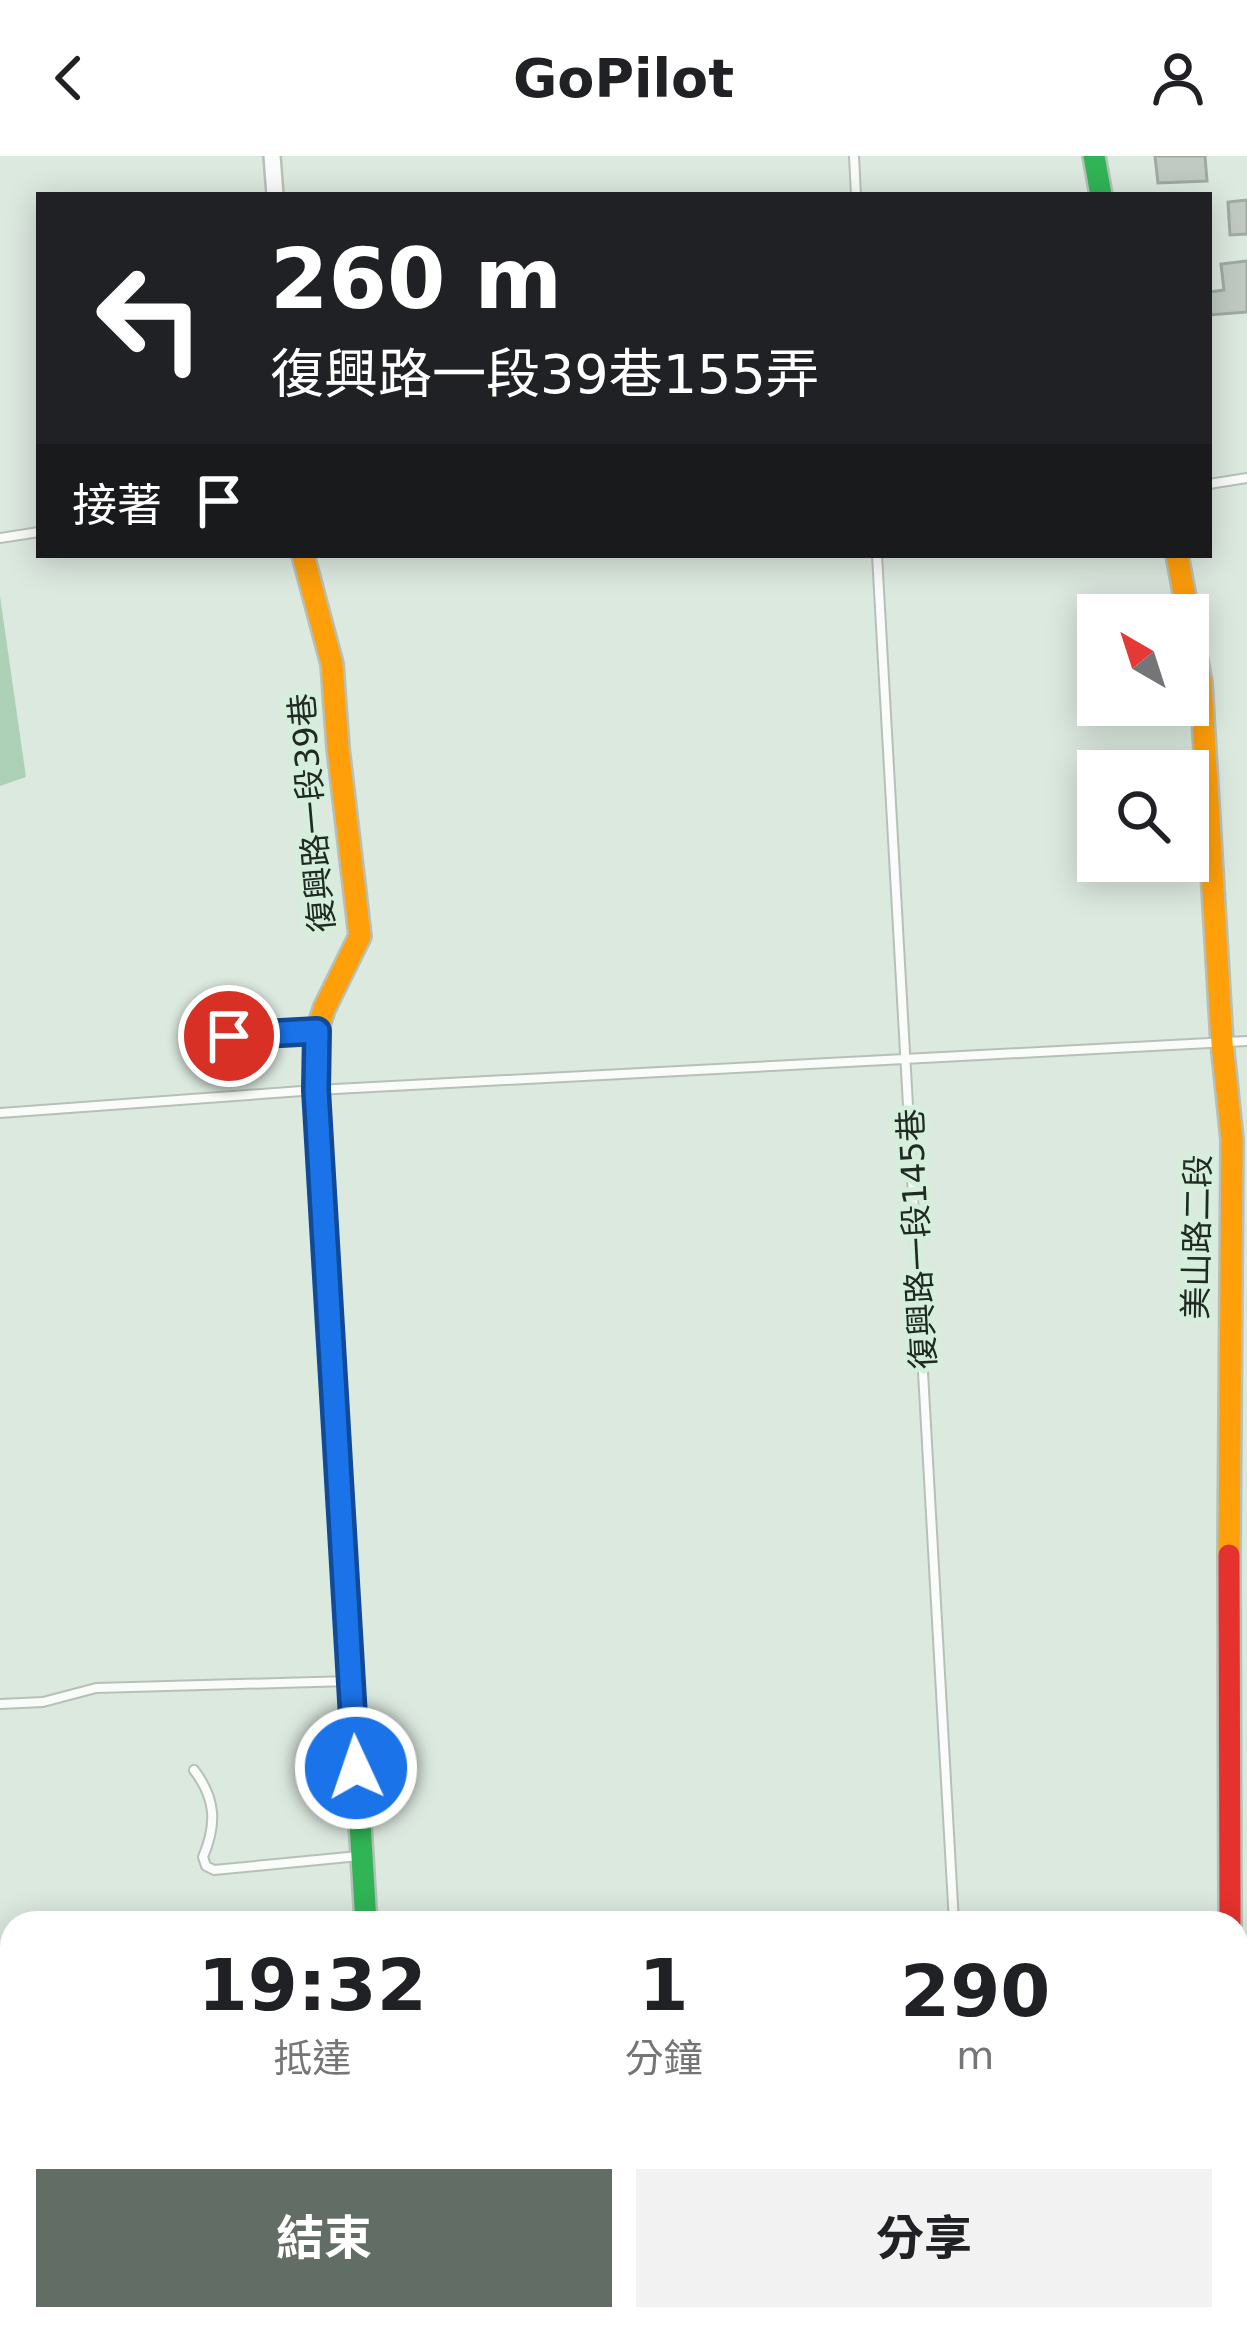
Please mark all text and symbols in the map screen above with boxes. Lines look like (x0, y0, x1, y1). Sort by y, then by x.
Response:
icon: back (36, 45, 102, 111)
icon: person (1145, 45, 1211, 111)
text: GoPilot (513, 47, 734, 110)
text: 260 m (270, 230, 562, 328)
icon: left (72, 240, 228, 396)
text: 復興路一段39巷155弄 (270, 343, 820, 406)
icon: arrive (186, 468, 252, 534)
text: 接著 (72, 479, 162, 532)
north arrow (1077, 594, 1209, 726)
map controls (1077, 594, 1209, 882)
street label: 復興路一段39巷 (282, 692, 342, 934)
button: search (1077, 750, 1209, 882)
pin (178, 985, 280, 1087)
icon: arrive (196, 1003, 262, 1069)
street label: 復興路一段145巷 (891, 1108, 943, 1370)
street label: 美山路二段 (1176, 1154, 1218, 1320)
position arrow (293, 1705, 419, 1831)
text: 19:32 (198, 1943, 427, 2027)
text: 1 (638, 1943, 689, 2027)
text: 290 (900, 1949, 1050, 2033)
text: m (956, 2033, 994, 2078)
text: 抵達 (273, 2036, 351, 2081)
text: 分鐘 (624, 2036, 702, 2081)
button: 結束 (36, 2169, 612, 2307)
button: 分享 (636, 2169, 1212, 2307)

